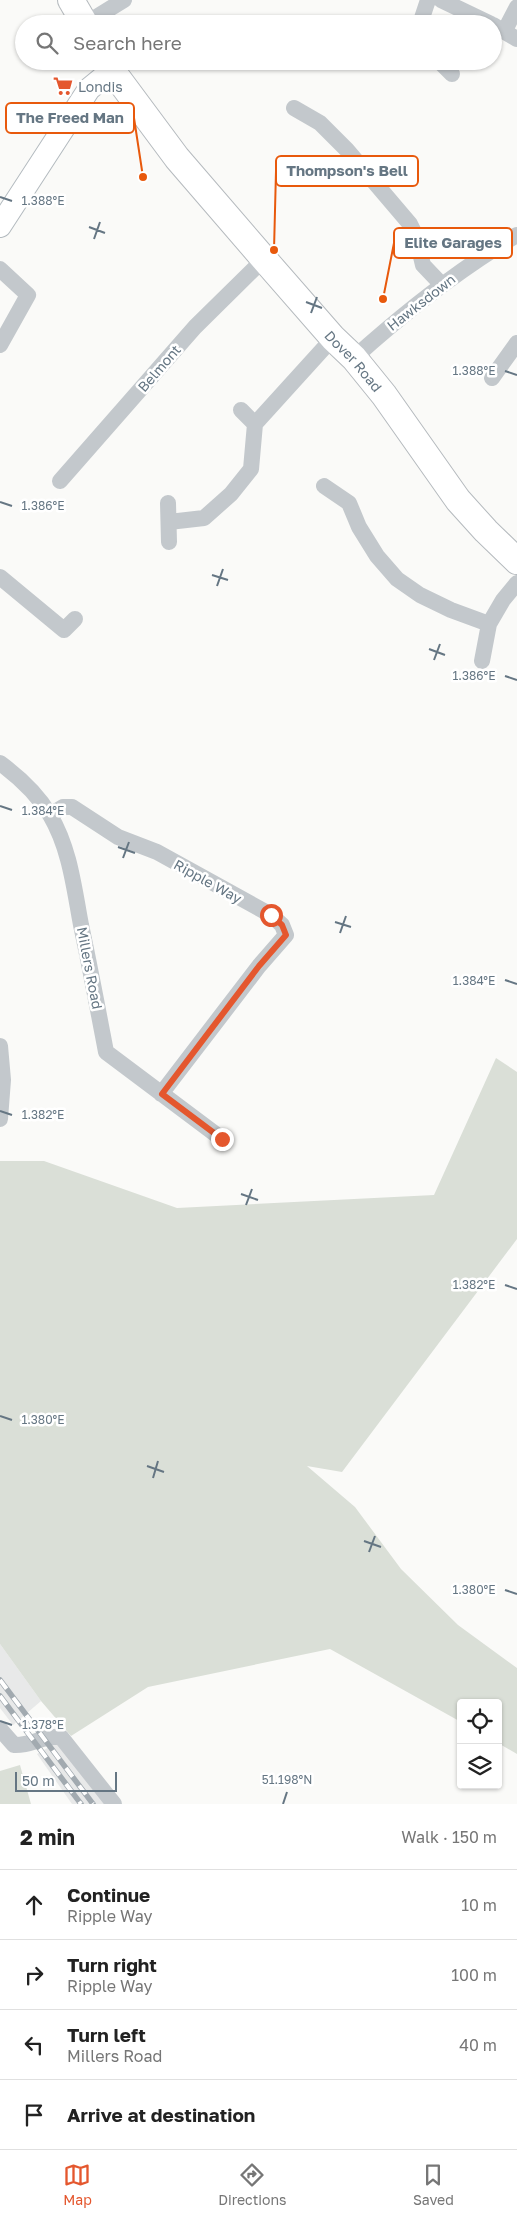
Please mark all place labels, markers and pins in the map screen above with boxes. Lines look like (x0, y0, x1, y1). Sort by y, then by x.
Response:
supermarket icon: Londis (52, 75, 74, 97)
place label: Londis (78, 78, 123, 95)
callout: The Freed Man (6, 103, 134, 133)
callout: Thompson's Bell (276, 156, 418, 186)
callout: Elite Garages (394, 228, 512, 258)

